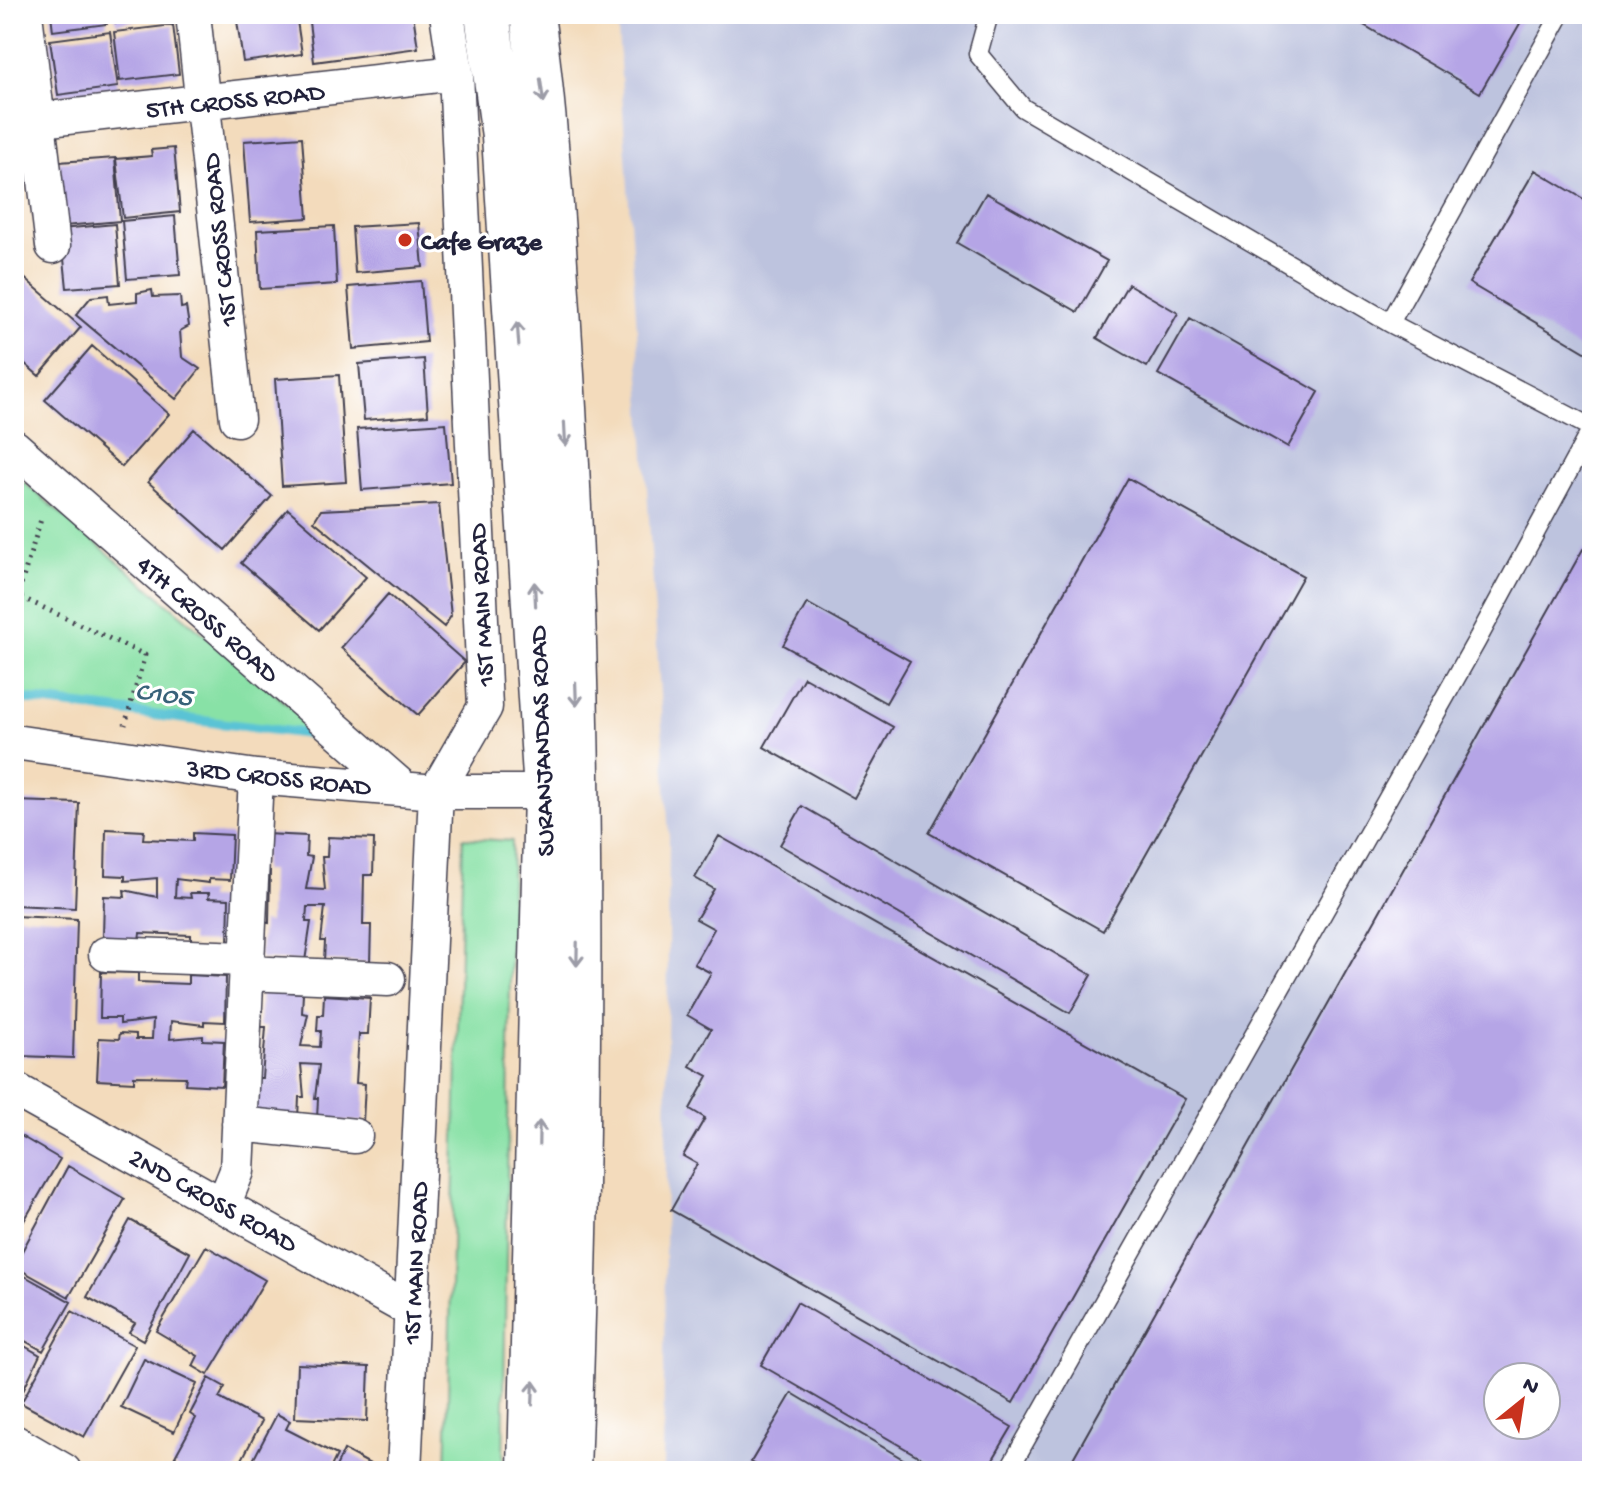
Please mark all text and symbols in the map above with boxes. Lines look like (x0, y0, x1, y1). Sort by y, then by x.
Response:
one-way arrow (535, 78, 550, 103)
street label: 5TH CROSS ROAD (144, 79, 327, 128)
street label: 1ST CROSS ROAD (198, 151, 247, 329)
place label: Cafe Graze (421, 229, 544, 260)
marker: Cafe Graze (396, 231, 414, 249)
one-way arrow (510, 321, 525, 348)
one-way arrow (558, 420, 573, 447)
street label: 1ST MAIN ROAD (465, 523, 504, 688)
street label: 4TH CROSS ROAD (129, 551, 284, 692)
one-way arrow (527, 581, 542, 607)
street label: SURANJANDAS ROAD (525, 625, 564, 857)
water label: C105 (133, 677, 196, 717)
one-way arrow (568, 680, 583, 707)
street label: 3RD CROSS ROAD (184, 755, 372, 806)
one-way arrow (569, 940, 585, 967)
one-way arrow (531, 1120, 547, 1147)
street label: 2ND CROSS ROAD (122, 1144, 302, 1262)
street label: 1ST MAIN ROAD (399, 1181, 438, 1346)
north arrow (1482, 1361, 1562, 1441)
text: N (1517, 1372, 1543, 1402)
one-way arrow (525, 1380, 540, 1407)

